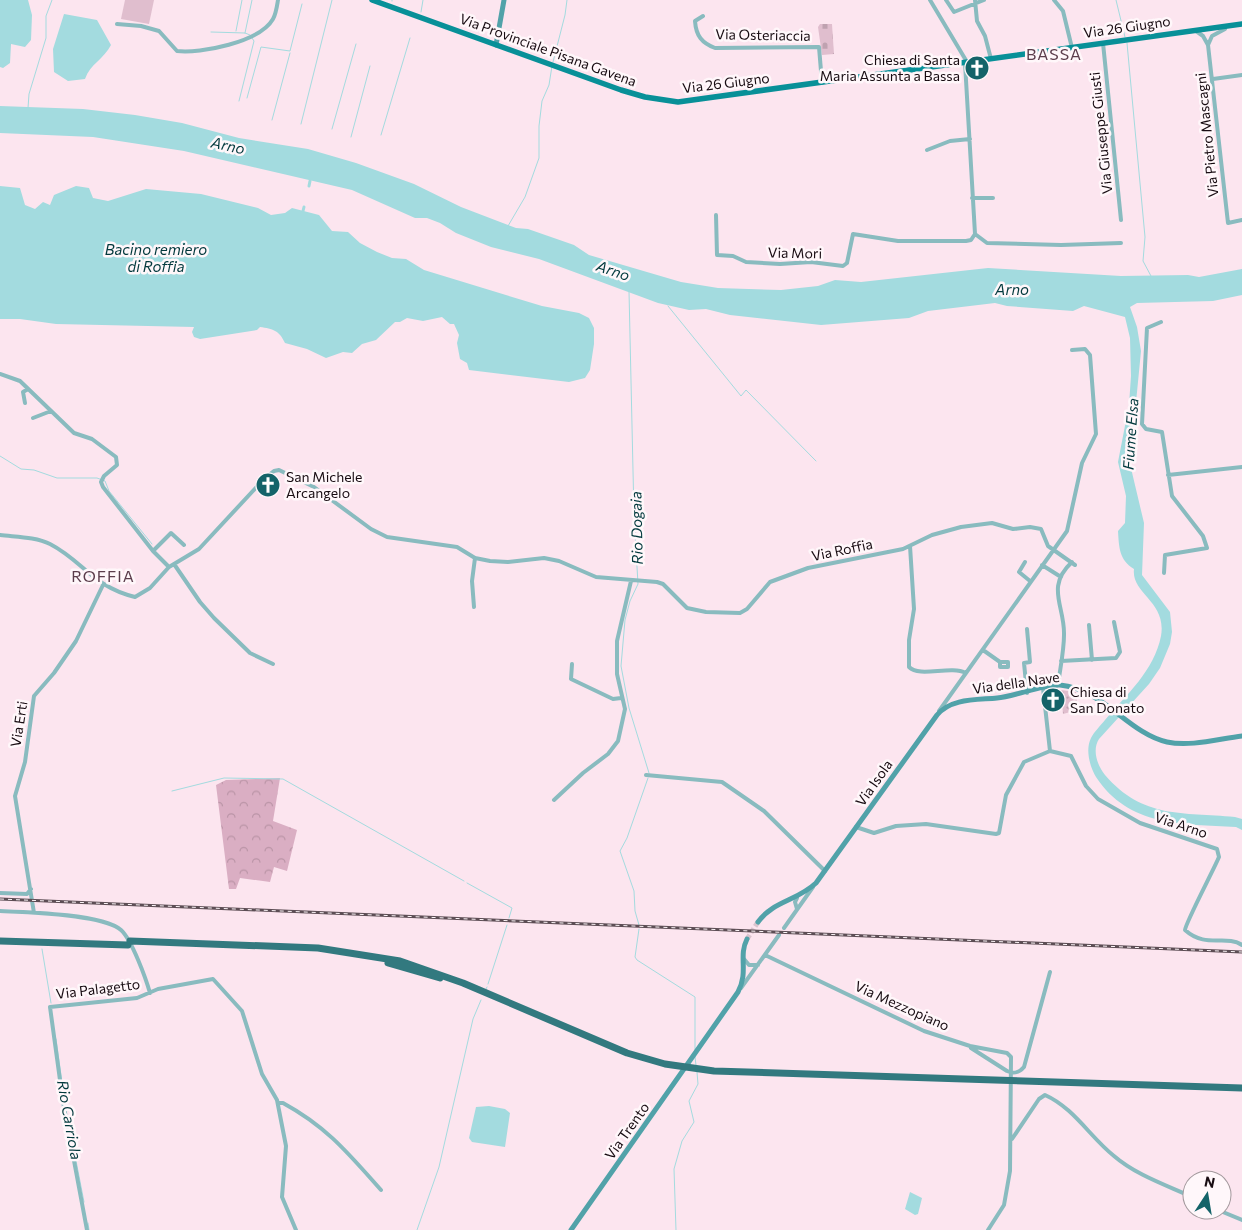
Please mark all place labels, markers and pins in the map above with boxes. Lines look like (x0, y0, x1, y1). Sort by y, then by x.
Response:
place label: Chiesa di Santa Maria Assunta a Bassa (820, 51, 960, 84)
church icon: Chiesa di Santa Maria Assunta a Bassa (964, 55, 990, 81)
place label: San Michele Arcangelo (286, 468, 363, 501)
church icon: San Michele Arcangelo (255, 472, 281, 498)
place label: Chiesa di San Donato (1070, 683, 1144, 716)
church icon: Chiesa di San Donato (1040, 687, 1066, 713)

